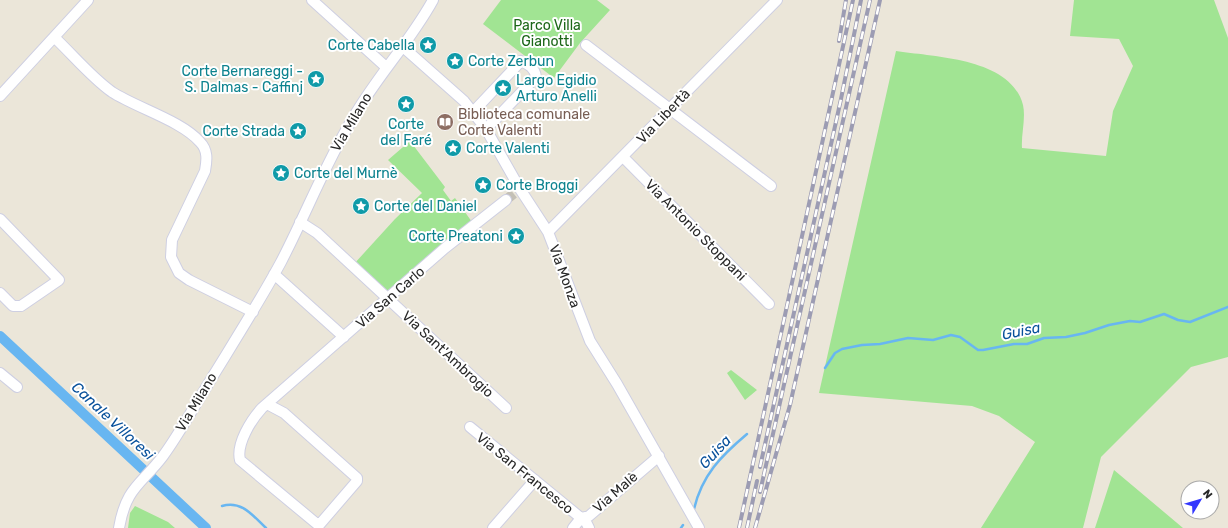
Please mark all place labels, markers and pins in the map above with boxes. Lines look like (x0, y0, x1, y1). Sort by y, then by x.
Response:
place icon: Corte Cabella (418, 35, 438, 55)
place label: Corte Cabella (328, 37, 415, 54)
place icon: Corte Zerbun (445, 51, 465, 71)
place label: Corte Zerbun (468, 53, 554, 70)
place label: Corte Bernareggi - S. Dalmas - Caffinj (182, 63, 303, 96)
place icon: Corte Bernareggi - S. Dalmas - Caffinj (306, 69, 326, 89)
place label: Largo Egidio Arturo Anelli (516, 72, 597, 105)
place icon: Largo Egidio Arturo Anelli (493, 78, 513, 98)
place icon: Corte del Faré (396, 94, 416, 114)
place label: Biblioteca comunale Corte Valenti (458, 106, 590, 139)
library icon: Biblioteca comunale Corte Valenti (435, 112, 455, 132)
place label: Corte del Faré (380, 116, 432, 149)
place icon: Corte Strada (288, 121, 308, 141)
place label: Corte Strada (202, 123, 285, 140)
place icon: Corte Valenti (443, 138, 463, 158)
place label: Corte Valenti (466, 140, 550, 157)
place icon: Corte del Murnè (271, 163, 291, 183)
place label: Corte del Murnè (294, 165, 398, 182)
place icon: Corte Broggi (473, 175, 493, 195)
place label: Corte Broggi (496, 177, 578, 194)
place icon: Corte del Daniel (351, 196, 371, 216)
place label: Corte del Daniel (374, 198, 477, 215)
place icon: Corte Preatoni (506, 226, 526, 246)
place label: Corte Preatoni (409, 228, 503, 245)

